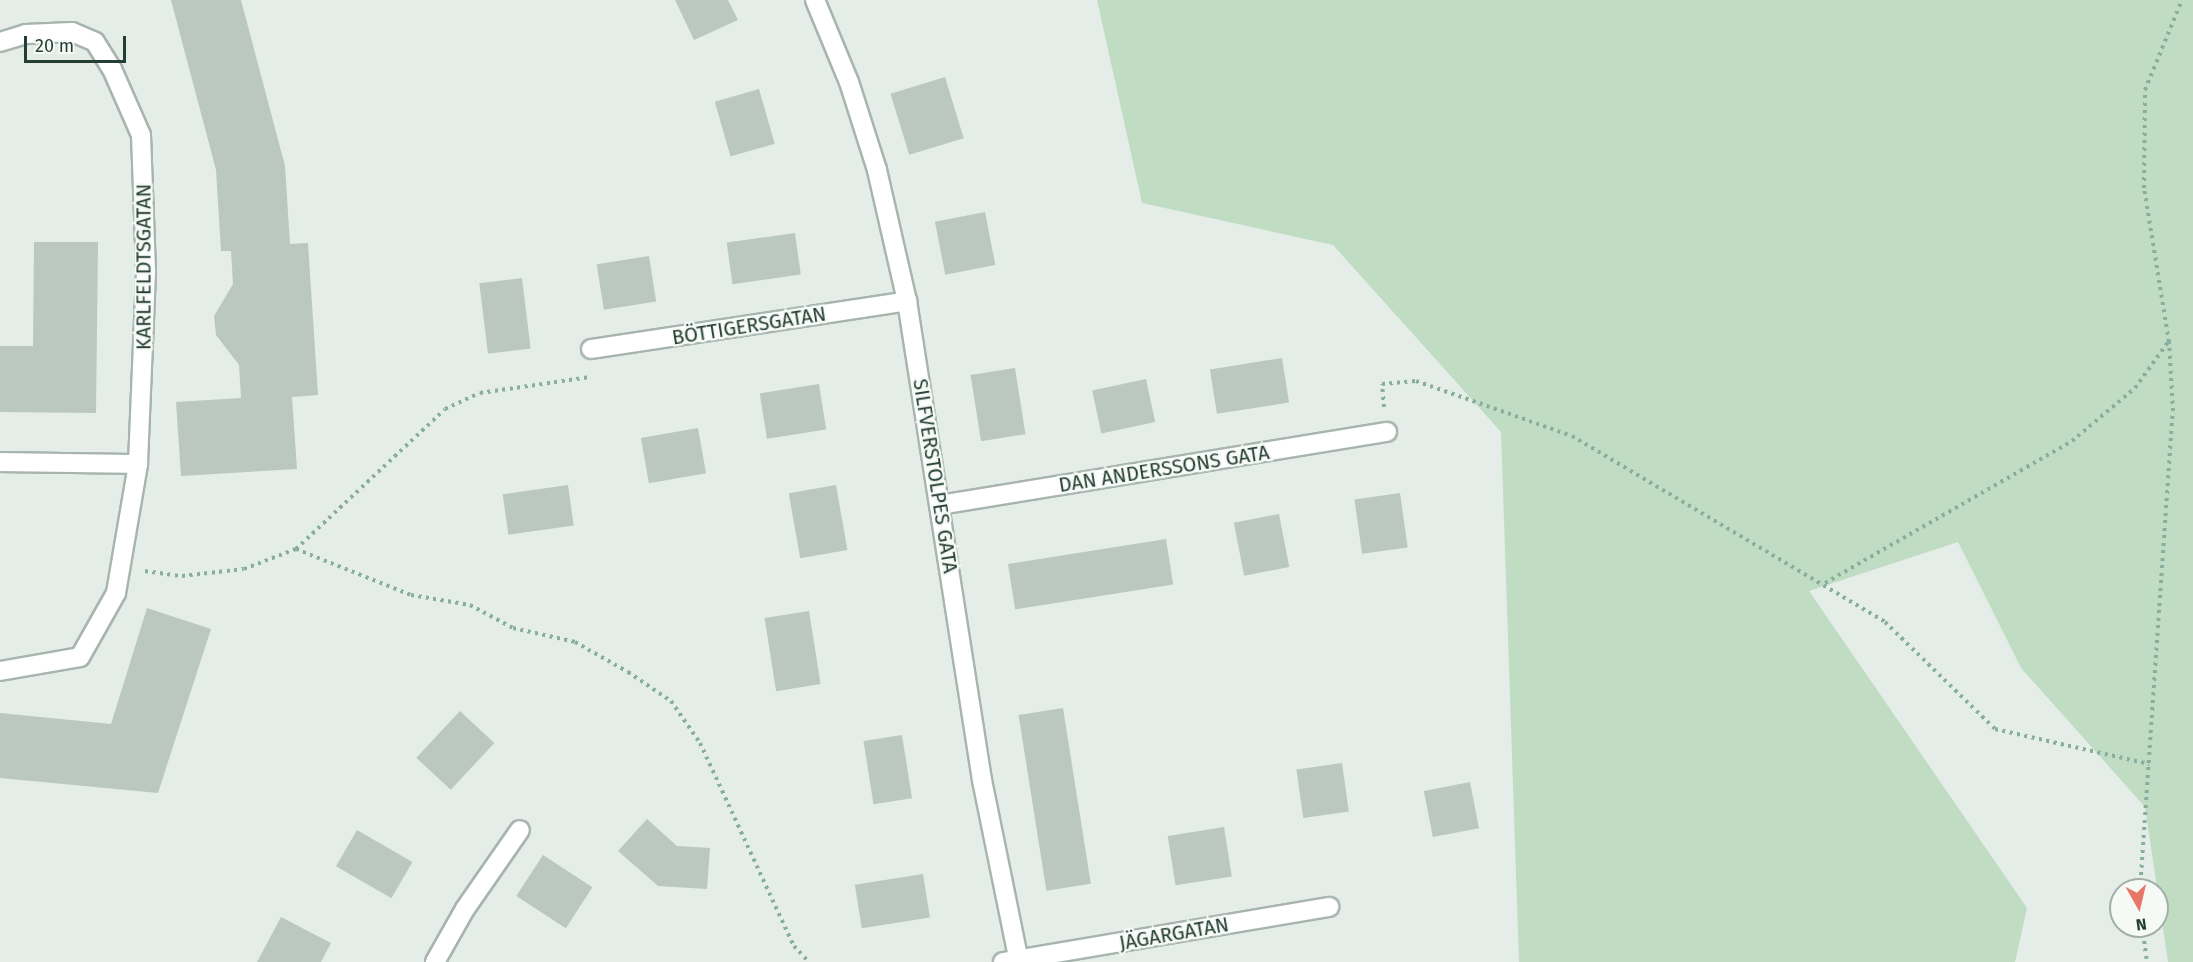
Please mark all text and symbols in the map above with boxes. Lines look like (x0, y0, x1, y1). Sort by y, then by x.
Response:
scale bar (27, 24, 129, 62)
text: 20 m (35, 35, 74, 57)
street label: KARLFELDTSGATAN (132, 184, 156, 350)
street label: BÖTTIGERSGATAN (670, 302, 828, 350)
street label: SILFVERSTOLPES GATA (908, 377, 962, 575)
street label: DAN ANDERSSONS GATA (1057, 440, 1271, 498)
north arrow (2109, 878, 2169, 938)
street label: JÄGARGATAN (1117, 913, 1231, 955)
text: N (2135, 914, 2148, 934)

